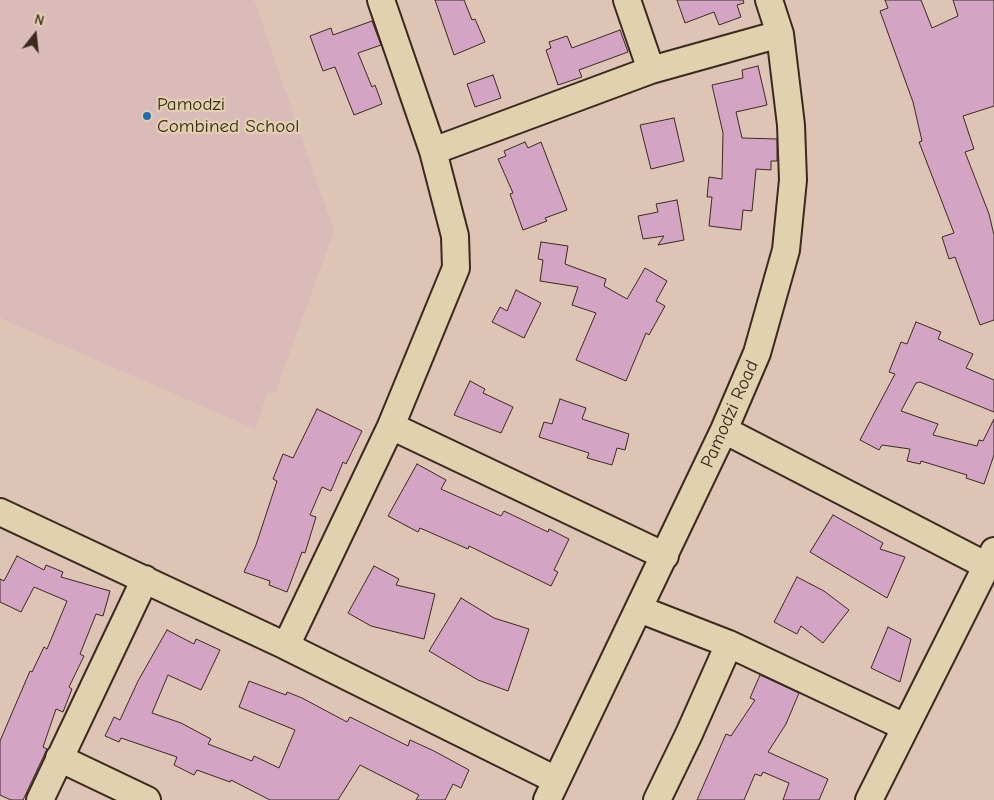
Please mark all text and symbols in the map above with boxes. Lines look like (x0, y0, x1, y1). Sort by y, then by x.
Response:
north arrow (10, 10, 60, 60)
text: N (33, 11, 46, 30)
place label: Pamodzi Combined School (157, 94, 299, 138)
marker: Pamodzi Combined School (141, 110, 153, 122)
street label: Pamodzi Road (696, 357, 764, 471)

